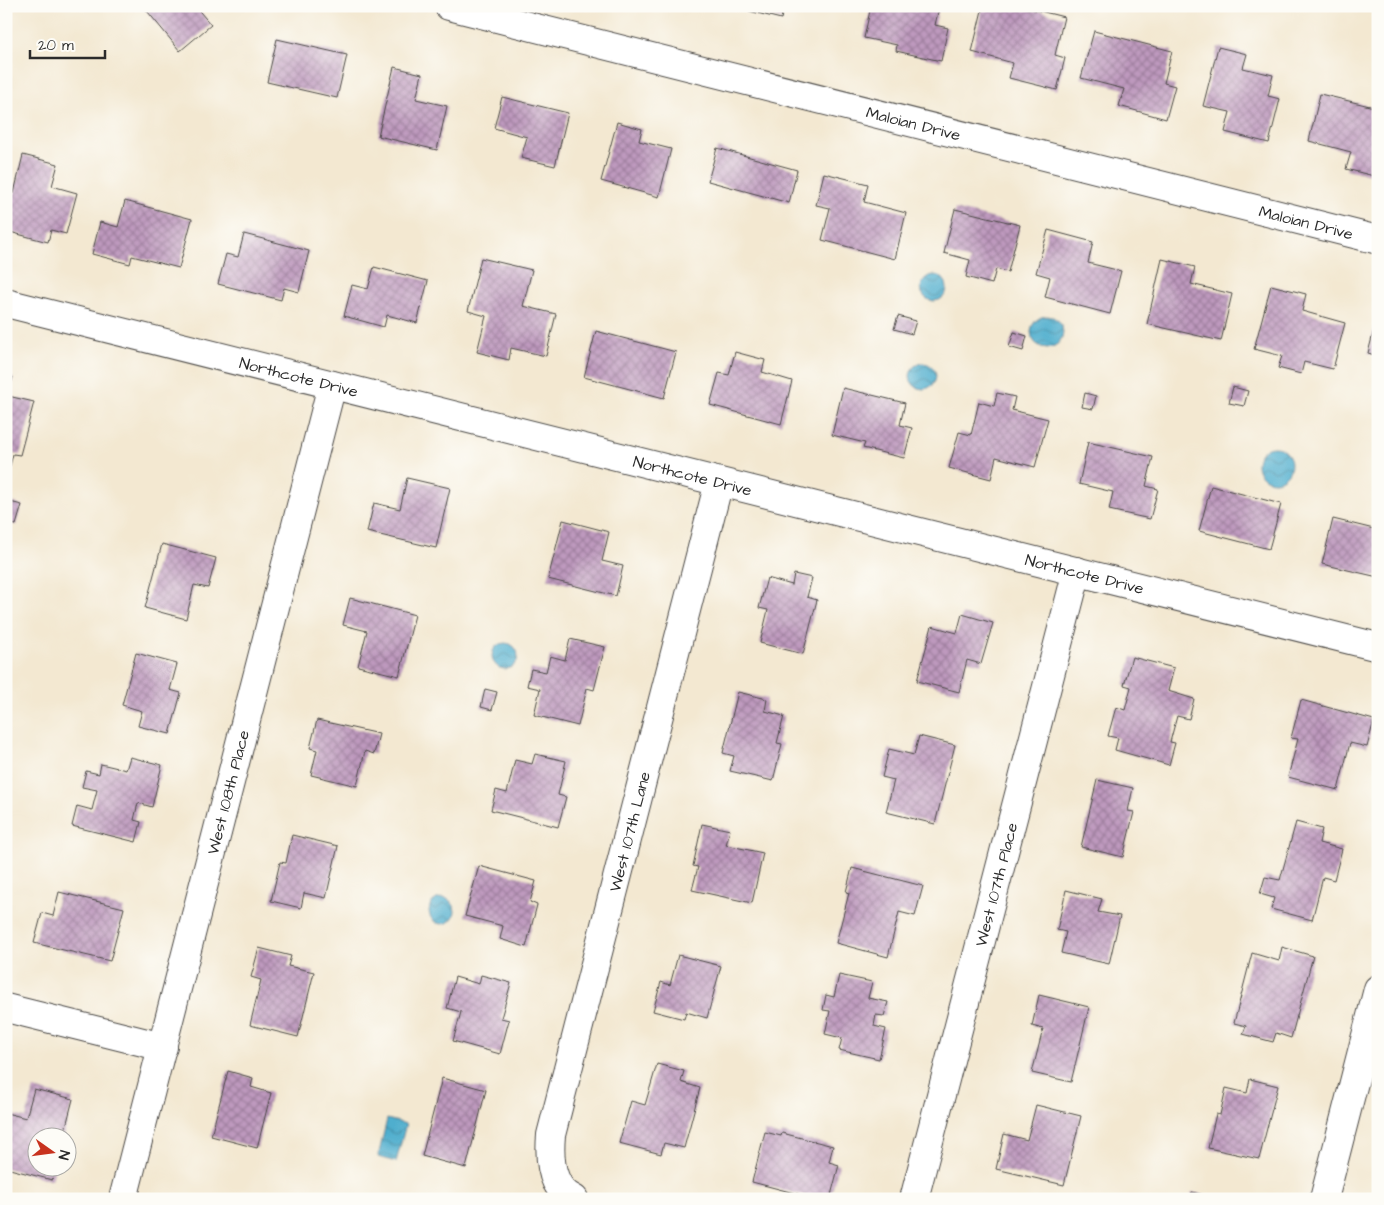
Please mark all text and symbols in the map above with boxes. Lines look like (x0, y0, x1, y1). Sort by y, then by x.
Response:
scale bar (30, 28, 105, 60)
text: 20 m (38, 35, 74, 56)
street label: Maloian Drive (864, 102, 963, 146)
street label: Maloian Drive (1257, 200, 1356, 245)
street label: Northcote Drive (237, 352, 361, 403)
street label: Northcote Drive (631, 451, 754, 502)
street label: Northcote Drive (1023, 549, 1146, 600)
street label: West 108th Place (202, 728, 255, 857)
street label: West 107th Lane (604, 769, 656, 894)
street label: West 107th Place (970, 820, 1023, 949)
north arrow (28, 1128, 78, 1178)
text: N (53, 1148, 74, 1162)

